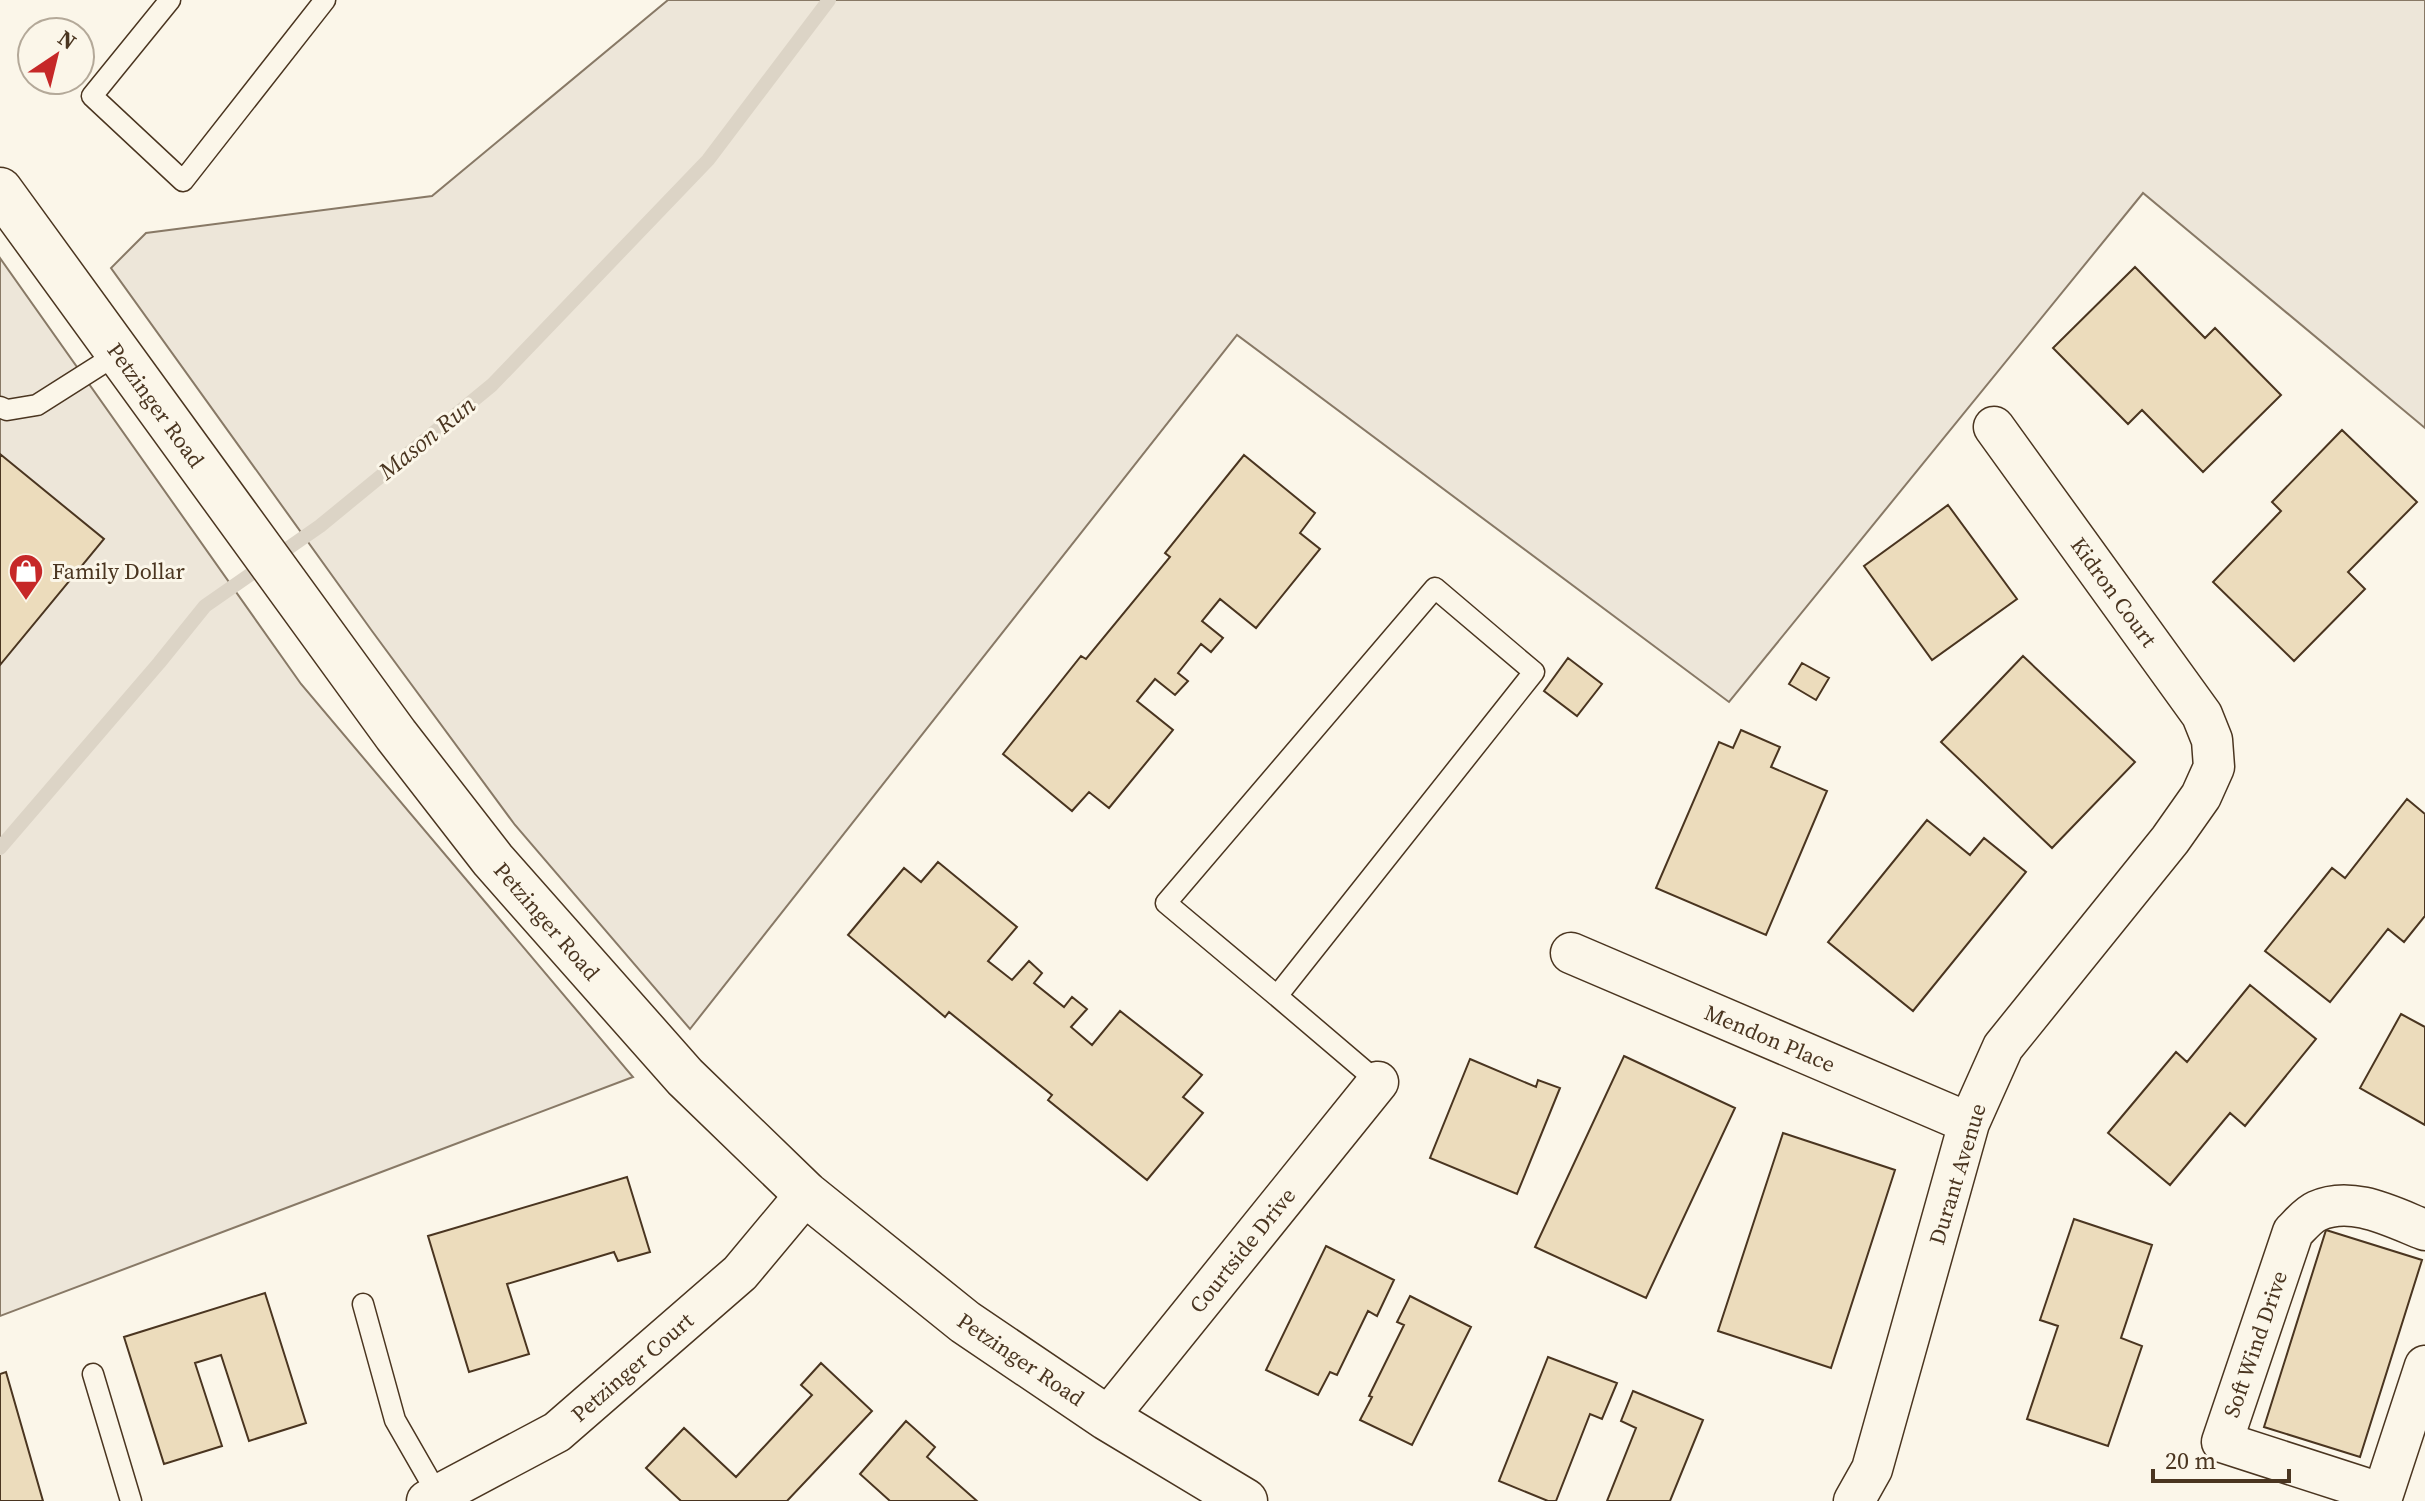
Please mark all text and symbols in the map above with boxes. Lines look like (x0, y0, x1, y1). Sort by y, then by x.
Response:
north arrow (16, 16, 96, 96)
text: N (52, 23, 83, 57)
street label: Petzinger Road (101, 337, 212, 474)
water label: Mason Run (370, 388, 483, 488)
street label: Kidron Court (2064, 531, 2164, 654)
shop icon: Family Dollar (7, 552, 45, 602)
place label: Family Dollar (52, 556, 185, 586)
street label: Petzinger Road (487, 855, 607, 987)
street label: Mendon Place (1700, 997, 1840, 1079)
street label: Durant Avenue (1921, 1100, 1993, 1248)
street label: Courtside Drive (1182, 1181, 1302, 1319)
street label: Soft Wind Drive (2216, 1267, 2294, 1421)
street label: Petzinger Court (564, 1305, 700, 1429)
street label: Petzinger Road (951, 1305, 1091, 1413)
scale bar (2153, 1433, 2289, 1483)
text: 20 m (2165, 1444, 2216, 1477)

